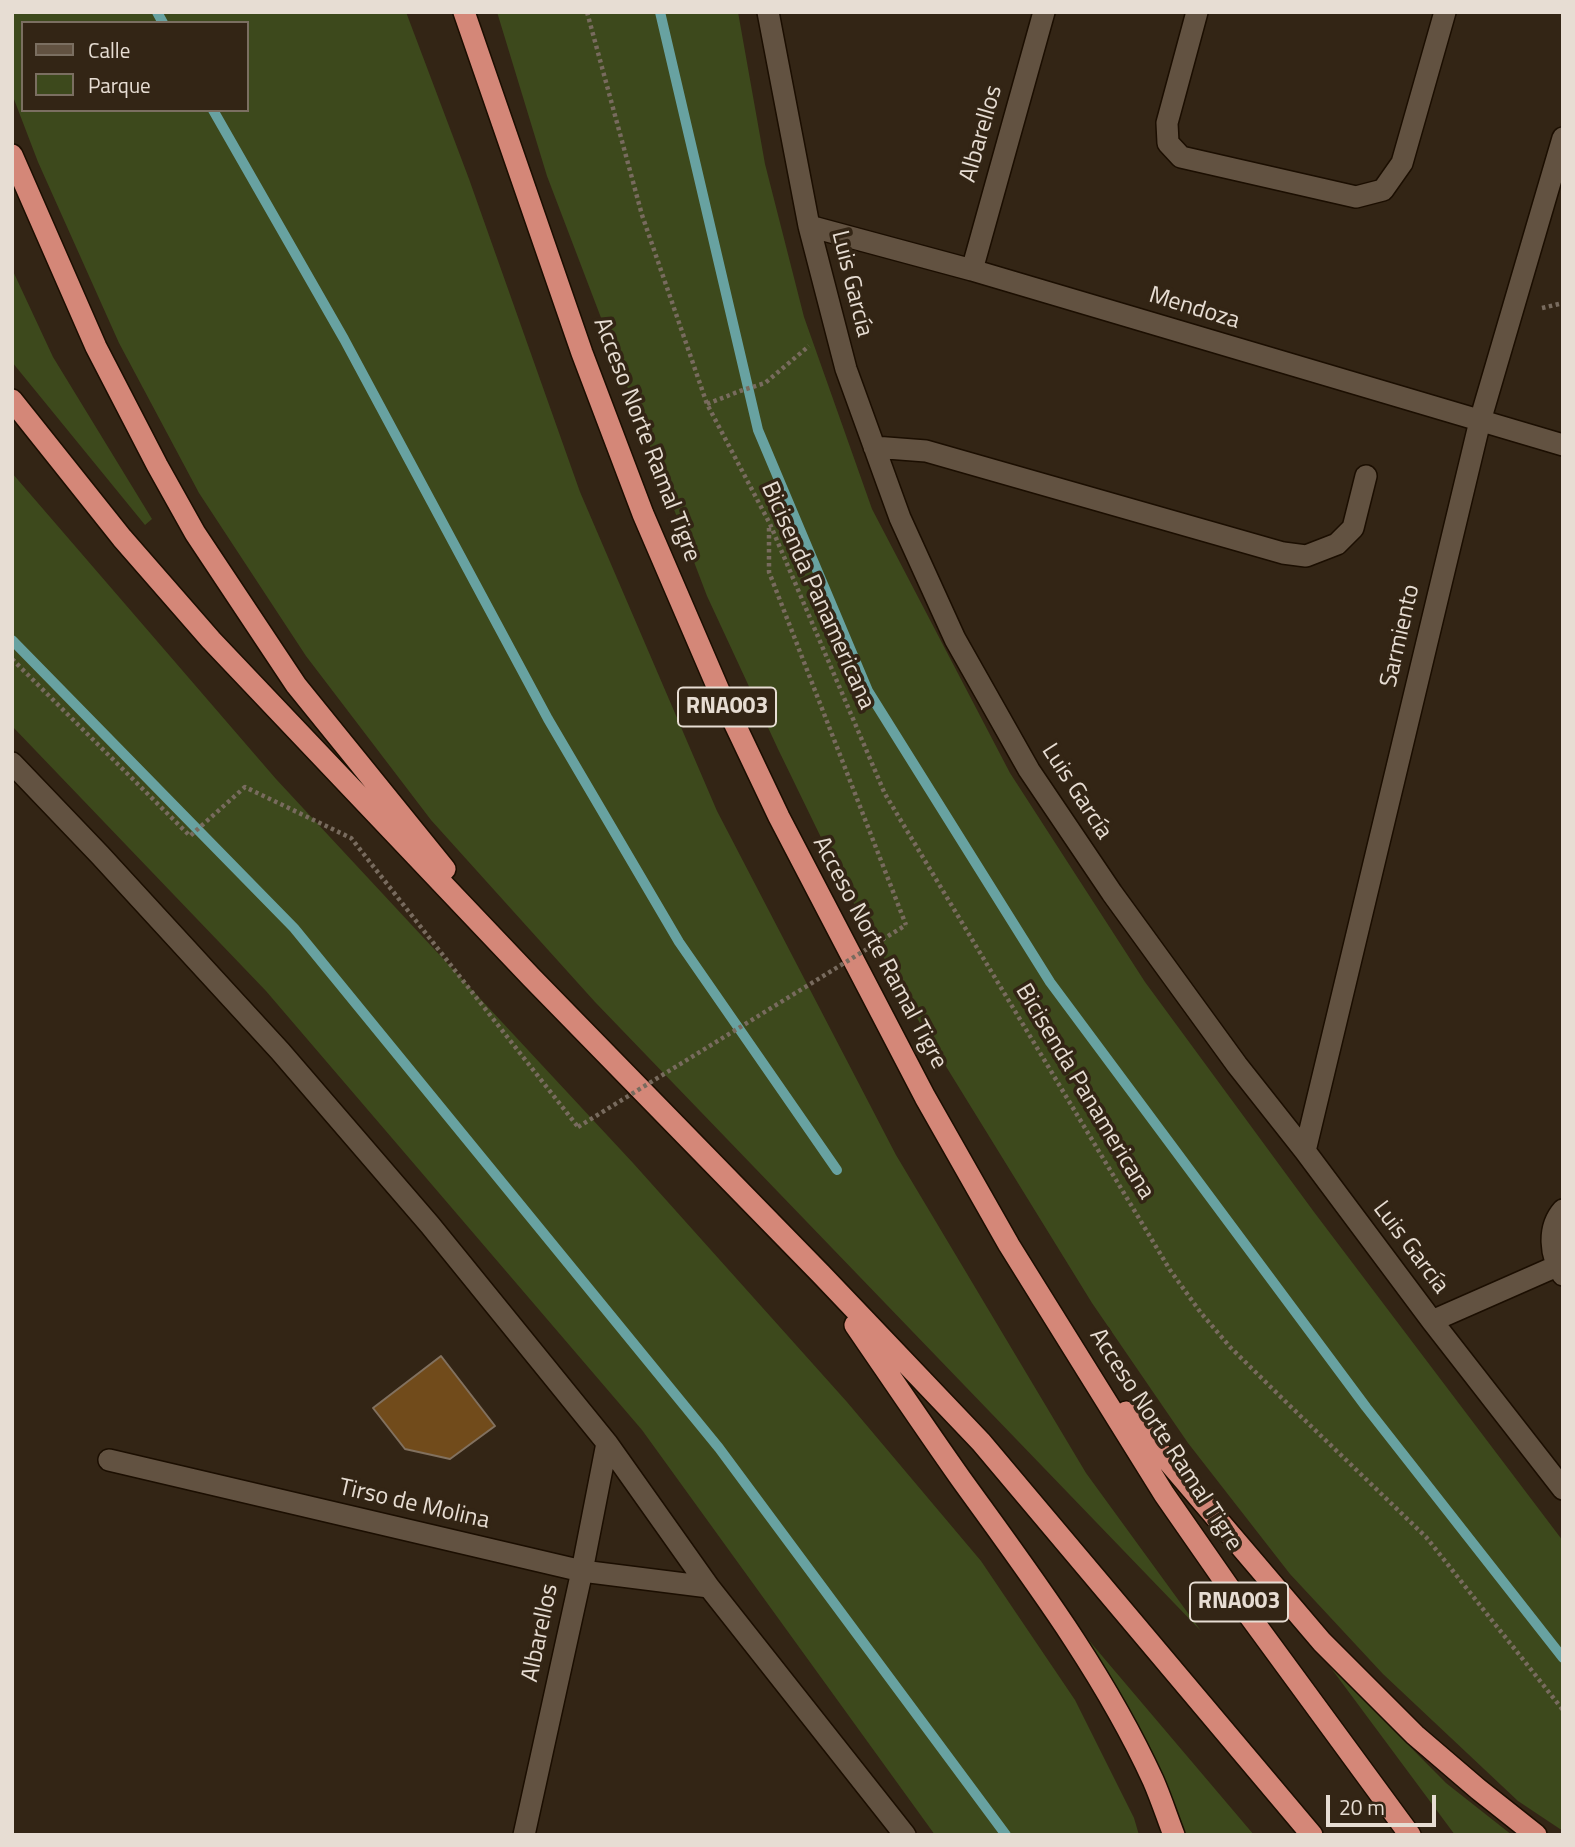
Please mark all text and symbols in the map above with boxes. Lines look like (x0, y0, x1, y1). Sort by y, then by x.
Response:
legend (21, 21, 248, 112)
text: Calle (88, 34, 130, 66)
text: Parque (88, 69, 151, 101)
street label: Albarellos (954, 82, 1010, 186)
street label: Luis García (824, 228, 878, 340)
street label: Mendoza (1145, 282, 1243, 336)
street label: Acceso Norte Ramal Tigre (586, 314, 706, 566)
street label: Bicisenda Panamericana (754, 478, 880, 714)
street label: Sarmiento (1375, 582, 1427, 690)
road number: RNA003 (678, 688, 776, 726)
street label: Luis García (1034, 739, 1118, 845)
street label: Acceso Norte Ramal Tigre (805, 832, 953, 1074)
street label: Bicisenda Panamericana (1008, 979, 1160, 1205)
street label: Luis García (1366, 1196, 1454, 1300)
street label: Acceso Norte Ramal Tigre (1082, 1324, 1248, 1556)
street label: Tirso de Molina (336, 1474, 492, 1536)
street label: Albarellos (517, 1581, 565, 1685)
road number: RNA003 (1190, 1582, 1288, 1622)
scale bar (1330, 1780, 1440, 1824)
text: 20 m (1339, 1791, 1385, 1823)

